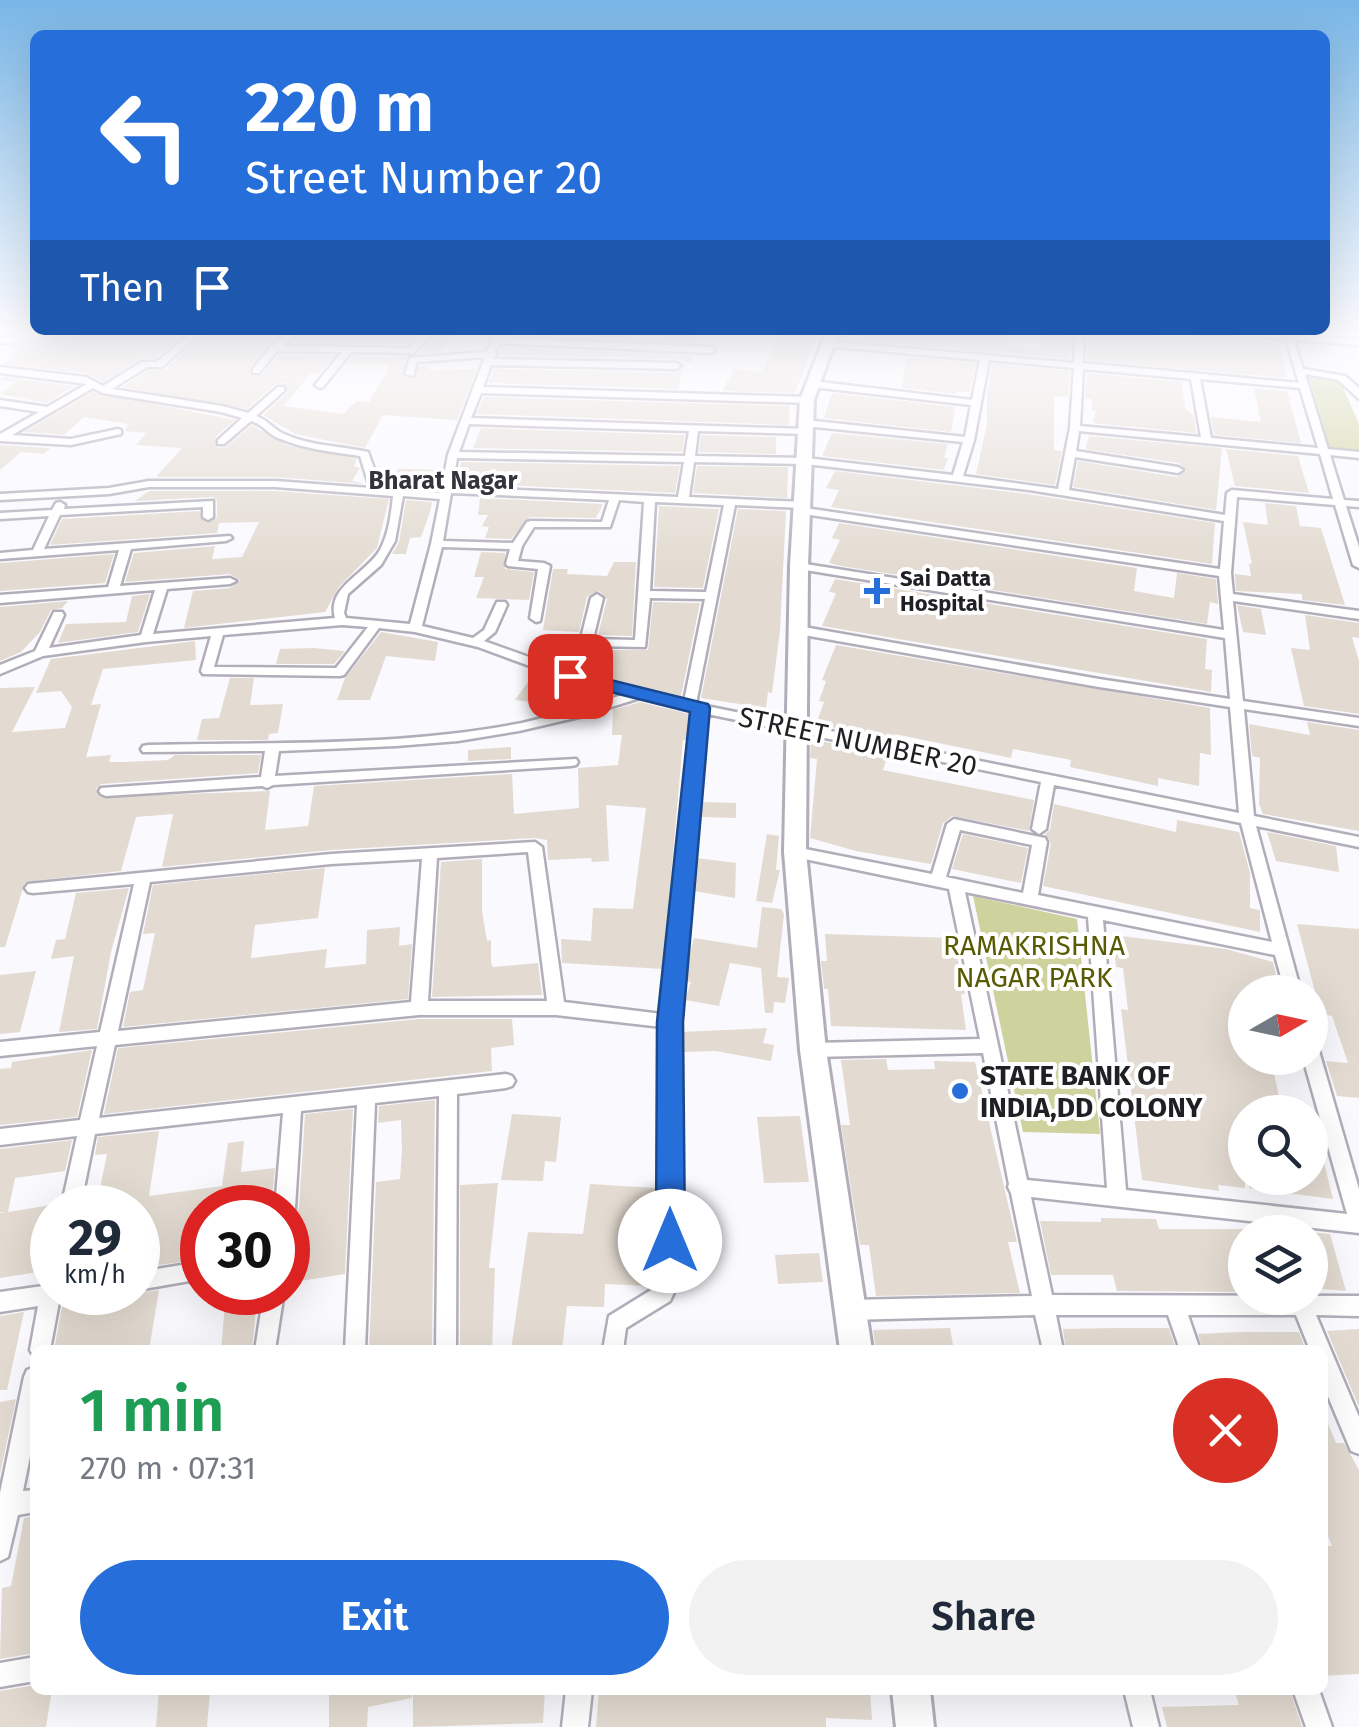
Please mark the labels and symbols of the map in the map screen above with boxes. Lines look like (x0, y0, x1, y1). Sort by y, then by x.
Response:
district label: Bharat Nagar (369, 466, 518, 496)
place label: Sai Datta Hospital (900, 565, 991, 617)
marker: Sai Datta Hospital (864, 578, 890, 604)
pin (528, 634, 613, 719)
street label: STREET NUMBER 20 (736, 700, 980, 783)
park label: RAMAKRISHNA NAGAR PARK (943, 929, 1125, 994)
north arrow (1228, 975, 1328, 1075)
place label: STATE BANK OF INDIA,DD COLONY (980, 1059, 1203, 1124)
marker: STATE BANK OF INDIA,DD COLONY (949, 1080, 971, 1102)
speed limit sign: 30 (180, 1185, 310, 1315)
position arrow (618, 1189, 722, 1293)

